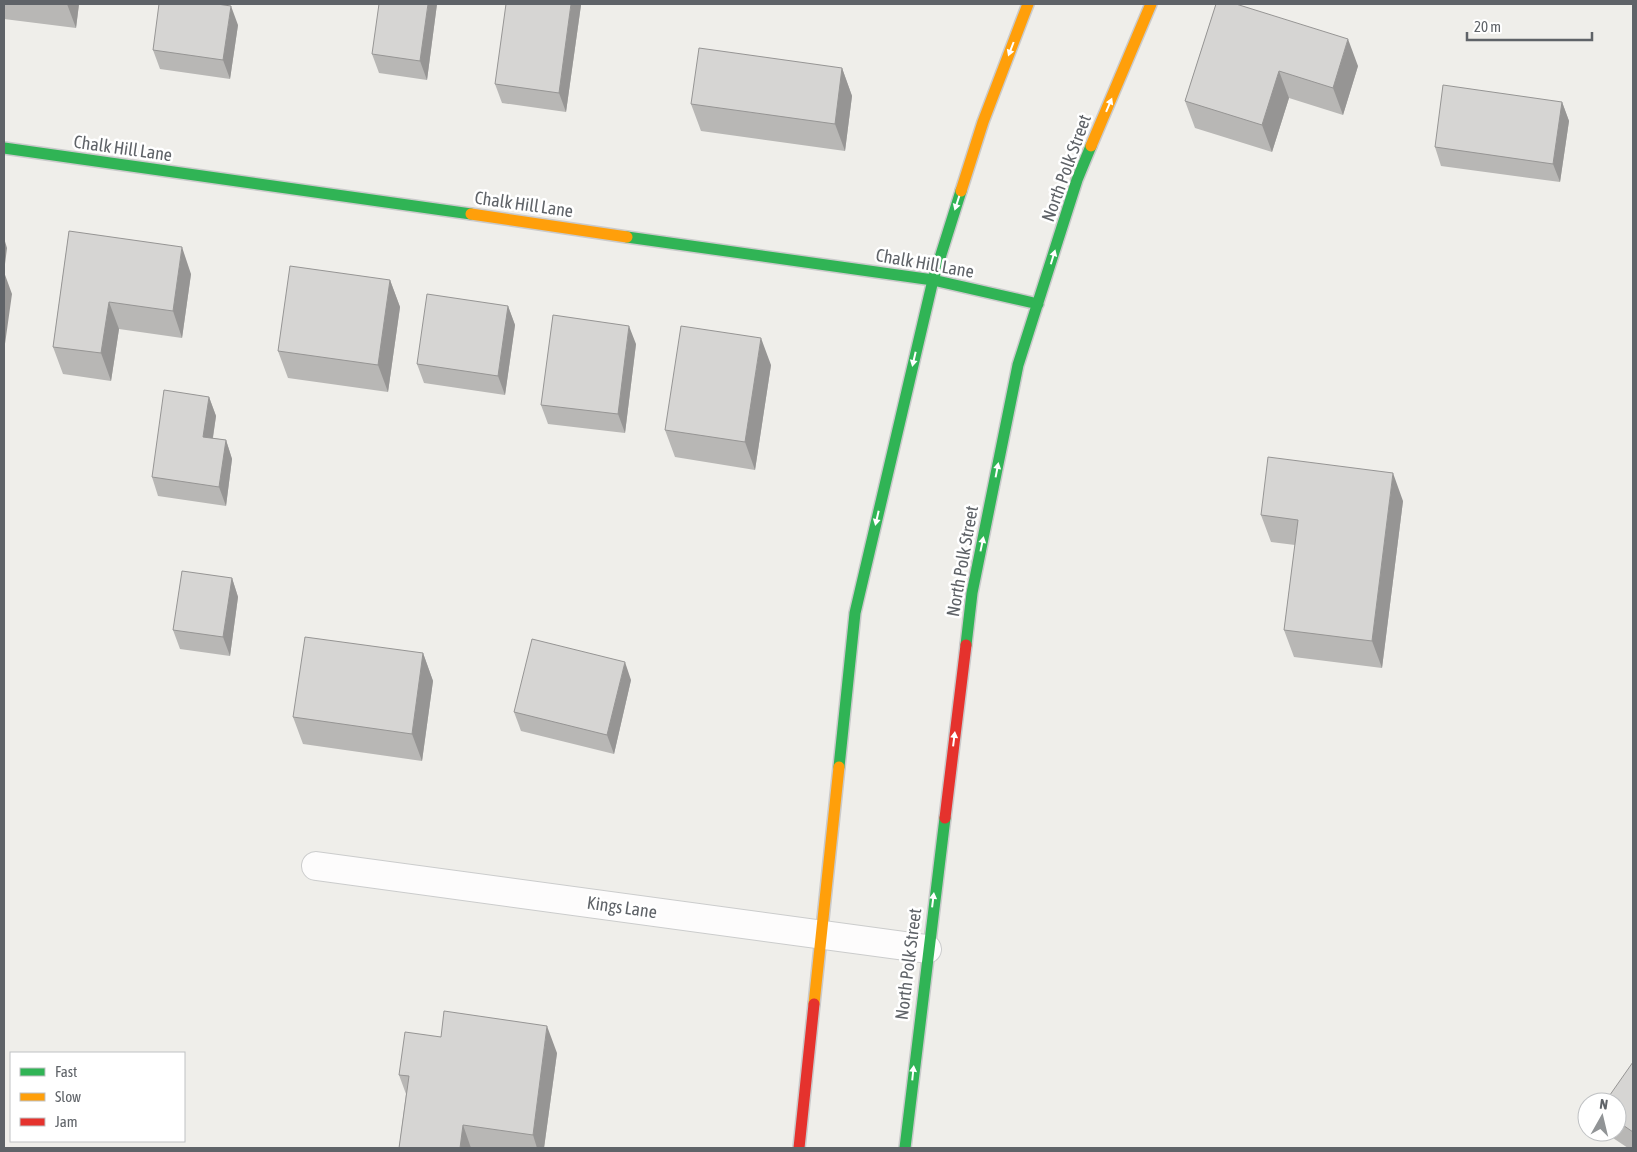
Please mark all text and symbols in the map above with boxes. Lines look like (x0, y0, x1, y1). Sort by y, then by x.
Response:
scale bar (1467, 10, 1592, 42)
text: 20 m (1474, 18, 1501, 35)
one-way arrow (1007, 42, 1014, 57)
one-way arrow (1105, 98, 1113, 112)
street label: North Polk Street (1037, 112, 1095, 224)
street label: Chalk Hill Lane (72, 131, 174, 165)
street label: Chalk Hill Lane (473, 187, 575, 221)
one-way arrow (953, 195, 961, 210)
street label: Chalk Hill Lane (874, 244, 976, 282)
one-way arrow (1049, 250, 1057, 265)
one-way arrow (910, 352, 918, 367)
one-way arrow (993, 462, 1001, 477)
street label: North Polk Street (942, 504, 982, 618)
one-way arrow (873, 510, 881, 525)
one-way arrow (978, 536, 986, 551)
one-way arrow (950, 731, 958, 747)
street label: Kings Lane (586, 892, 658, 922)
one-way arrow (930, 892, 938, 908)
street label: North Polk Street (891, 907, 925, 1021)
legend (10, 1052, 185, 1142)
text: Fast (55, 1063, 77, 1080)
one-way arrow (909, 1064, 917, 1080)
text: Slow (55, 1088, 81, 1105)
north arrow (1577, 1092, 1627, 1142)
text: N (1599, 1096, 1609, 1113)
text: Jam (55, 1113, 78, 1130)

